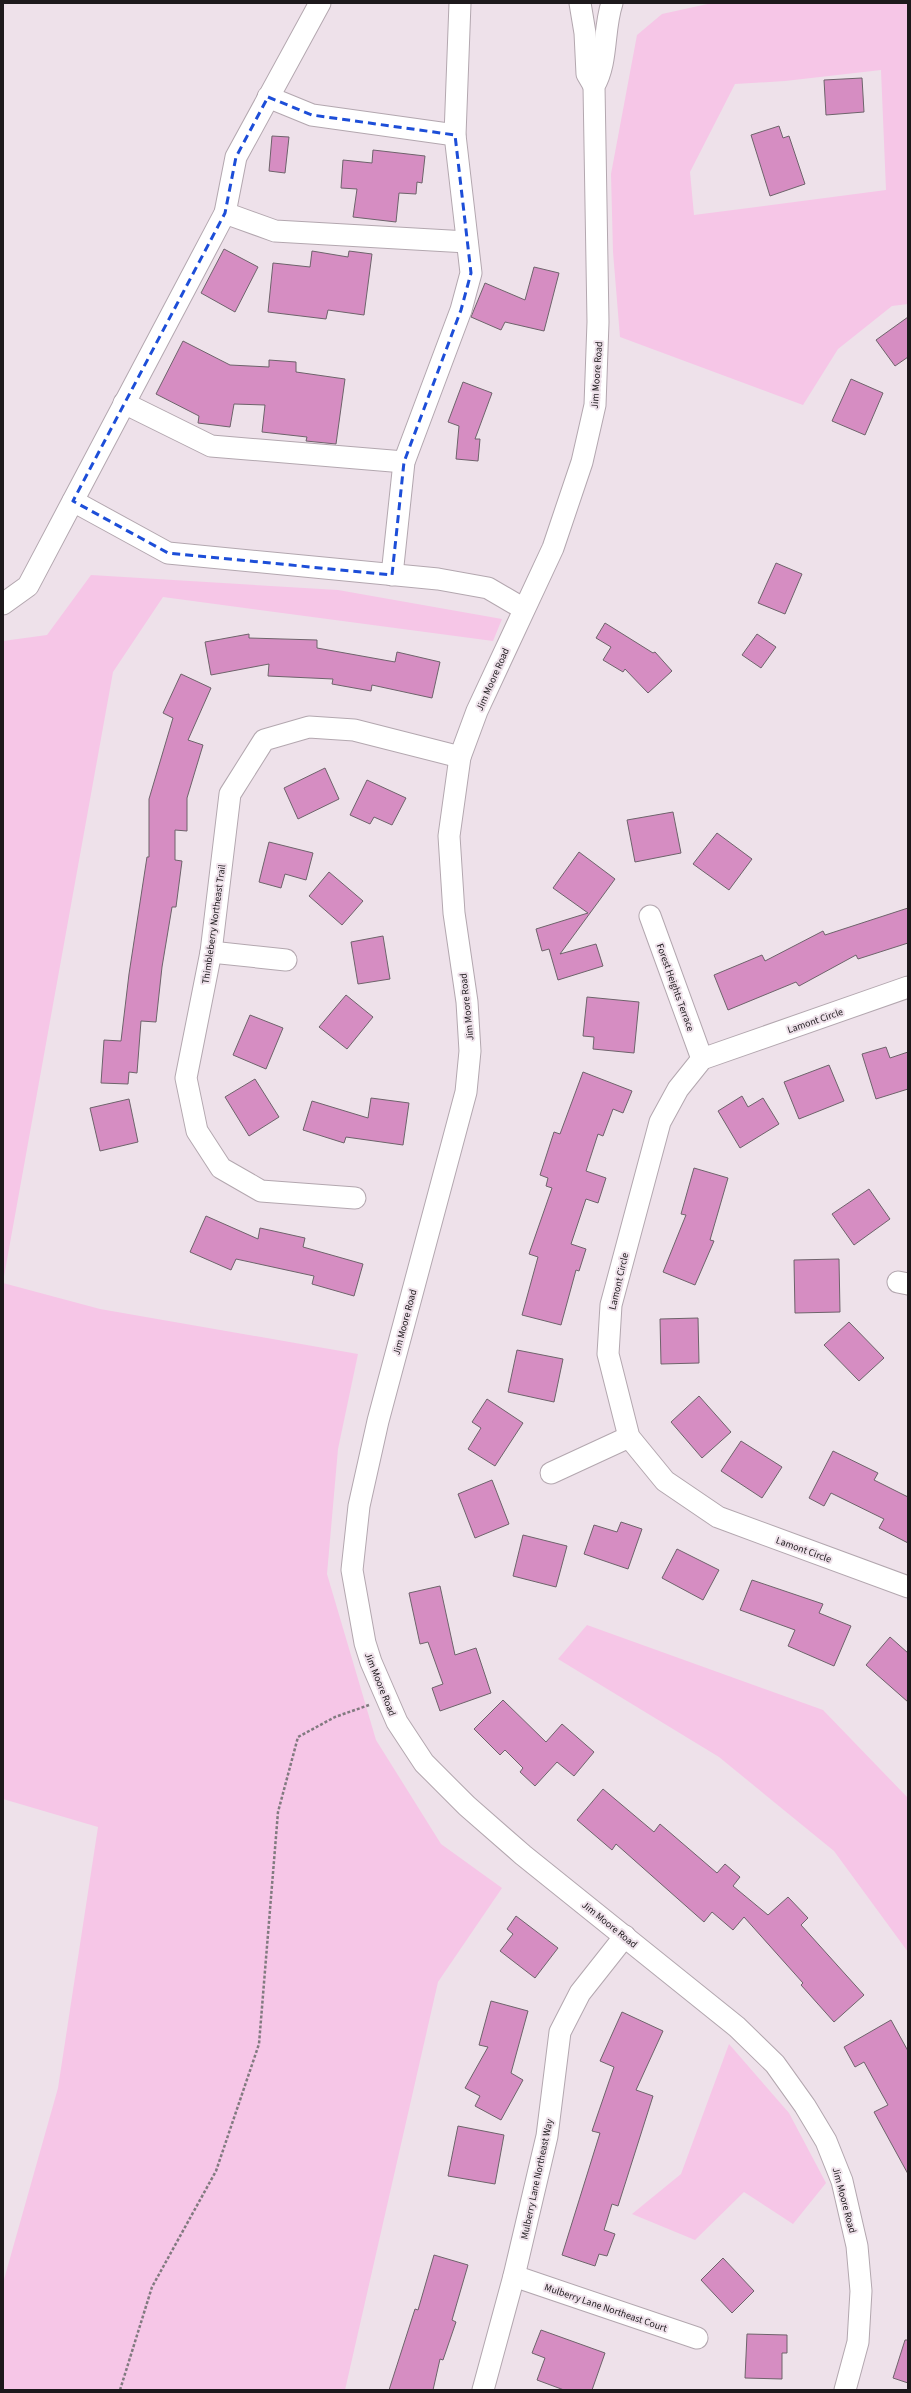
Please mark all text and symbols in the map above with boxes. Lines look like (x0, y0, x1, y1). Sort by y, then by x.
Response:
street label: Jim Moore Road (588, 341, 606, 409)
street label: Jim Moore Road (473, 646, 513, 713)
street label: Thimbleberry Northeast Trail (199, 863, 229, 985)
street label: Forest Heights Terrace (653, 941, 697, 1033)
street label: Jim Moore Road (457, 973, 477, 1041)
street label: Lamont Circle (786, 1005, 845, 1037)
street label: Lamont Circle (606, 1251, 632, 1311)
street label: Jim Moore Road (389, 1288, 420, 1357)
street label: Lamont Circle (774, 1533, 833, 1566)
street label: Jim Moore Road (361, 1650, 399, 1718)
street label: Jim Moore Road (579, 1898, 640, 1951)
street label: Mulberry Lane Northeast Way (517, 2117, 557, 2241)
street label: Jim Moore Road (829, 2166, 860, 2235)
street label: Mulberry Lane Northeast Court (543, 2280, 669, 2336)

